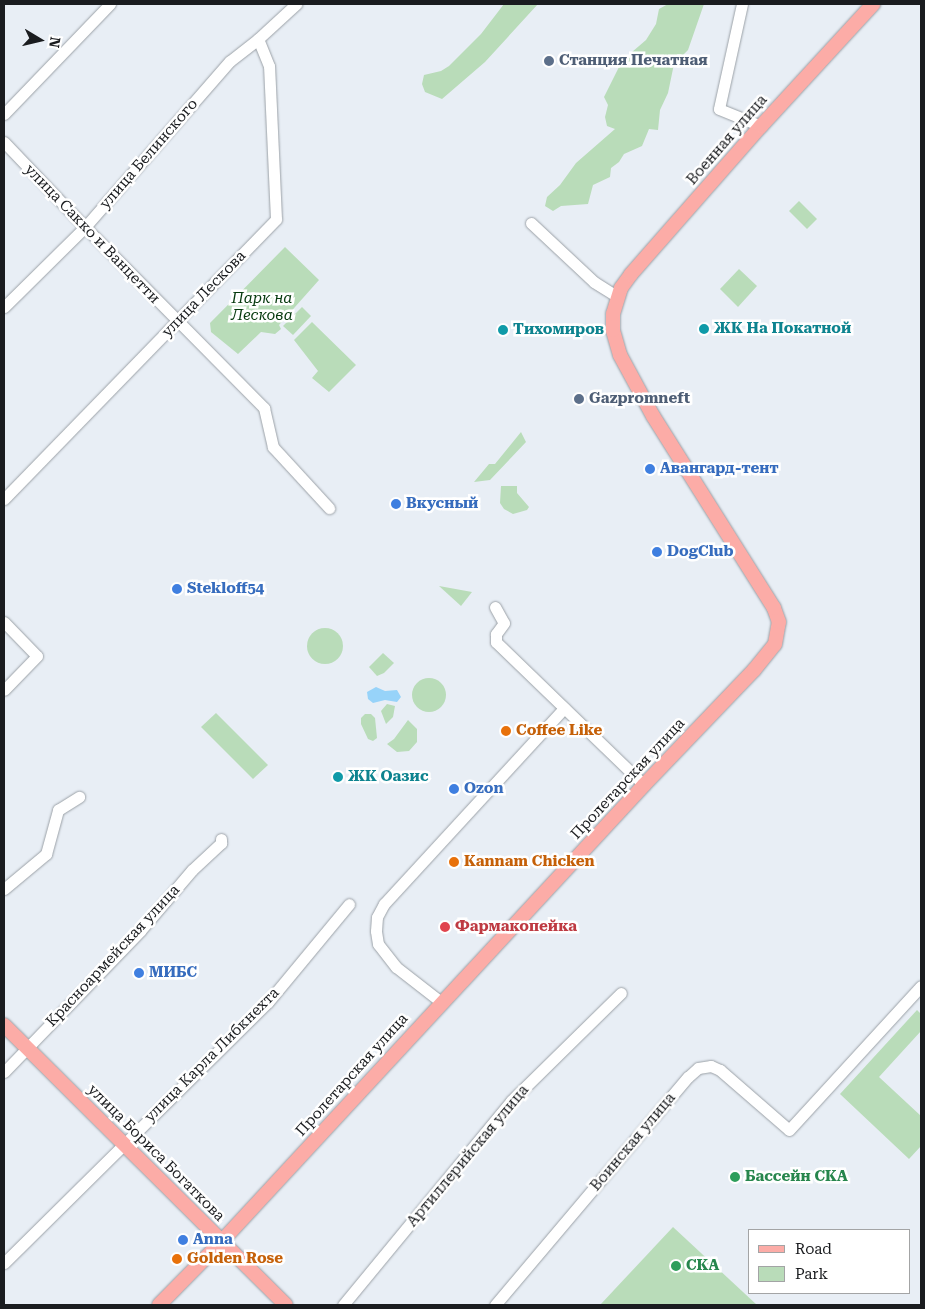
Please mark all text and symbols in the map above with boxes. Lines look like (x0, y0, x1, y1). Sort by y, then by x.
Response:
north arrow (15, 15, 65, 65)
text: N (46, 36, 64, 49)
place label: Станция Печатная (559, 52, 708, 70)
marker: Станция Печатная (543, 55, 555, 67)
street label: Военная улица (683, 91, 771, 189)
street label: улица Белинского (96, 95, 202, 213)
street label: улица Сакко и Ванцетти (21, 161, 163, 307)
street label: улица Лескова (158, 247, 250, 341)
park label: Парк на Лескова (231, 289, 293, 324)
place label: ЖК На Покатной (714, 320, 851, 338)
place label: Тихомиров (513, 321, 604, 339)
marker: ЖК На Покатной (698, 323, 710, 335)
marker: Тихомиров (497, 324, 509, 336)
place label: Gazpromneft (589, 390, 690, 408)
marker: Gazpromneft (573, 393, 585, 405)
place label: Авангард-тент (660, 460, 778, 478)
marker: Авангард-тент (644, 463, 656, 475)
place label: Вкусный (406, 495, 478, 513)
marker: Вкусный (390, 498, 402, 510)
place label: DogClub (667, 543, 734, 561)
marker: DogClub (651, 546, 663, 558)
place label: Stekloff54 (187, 580, 264, 598)
marker: Stekloff54 (171, 583, 183, 595)
street label: Пролетарская улица (567, 715, 689, 843)
place label: Coffee Like (516, 722, 602, 740)
marker: Coffee Like (500, 725, 512, 737)
place label: ЖК Оазис (348, 768, 429, 786)
marker: ЖК Оазис (332, 771, 344, 783)
place label: Ozon (464, 780, 504, 798)
marker: Ozon (448, 783, 460, 795)
place label: Kannam Chicken (464, 853, 595, 871)
marker: Kannam Chicken (448, 856, 460, 868)
street label: Красноармейская улица (42, 881, 184, 1031)
place label: Фармакопейка (455, 918, 577, 936)
marker: Фармакопейка (439, 921, 451, 933)
place label: МИБС (149, 964, 197, 982)
marker: МИБС (133, 967, 145, 979)
street label: улица Карла Либкнехта (141, 984, 283, 1126)
street label: Пролетарская улица (292, 1010, 412, 1140)
street label: улица Бориса Богаткова (84, 1081, 228, 1225)
street label: Артиллерийская улица (403, 1081, 533, 1231)
street label: Воинская улица (587, 1089, 679, 1195)
place label: Бассейн СКА (745, 1168, 848, 1186)
marker: Бассейн СКА (729, 1171, 741, 1183)
legend (748, 1229, 910, 1294)
place label: Anna (193, 1231, 233, 1249)
marker: Anna (177, 1234, 189, 1246)
text: Road (795, 1240, 832, 1258)
place label: Golden Rose (187, 1250, 283, 1268)
marker: Golden Rose (171, 1253, 183, 1265)
place label: СКА (686, 1257, 719, 1275)
marker: СКА (670, 1260, 682, 1272)
text: Park (795, 1265, 828, 1283)

